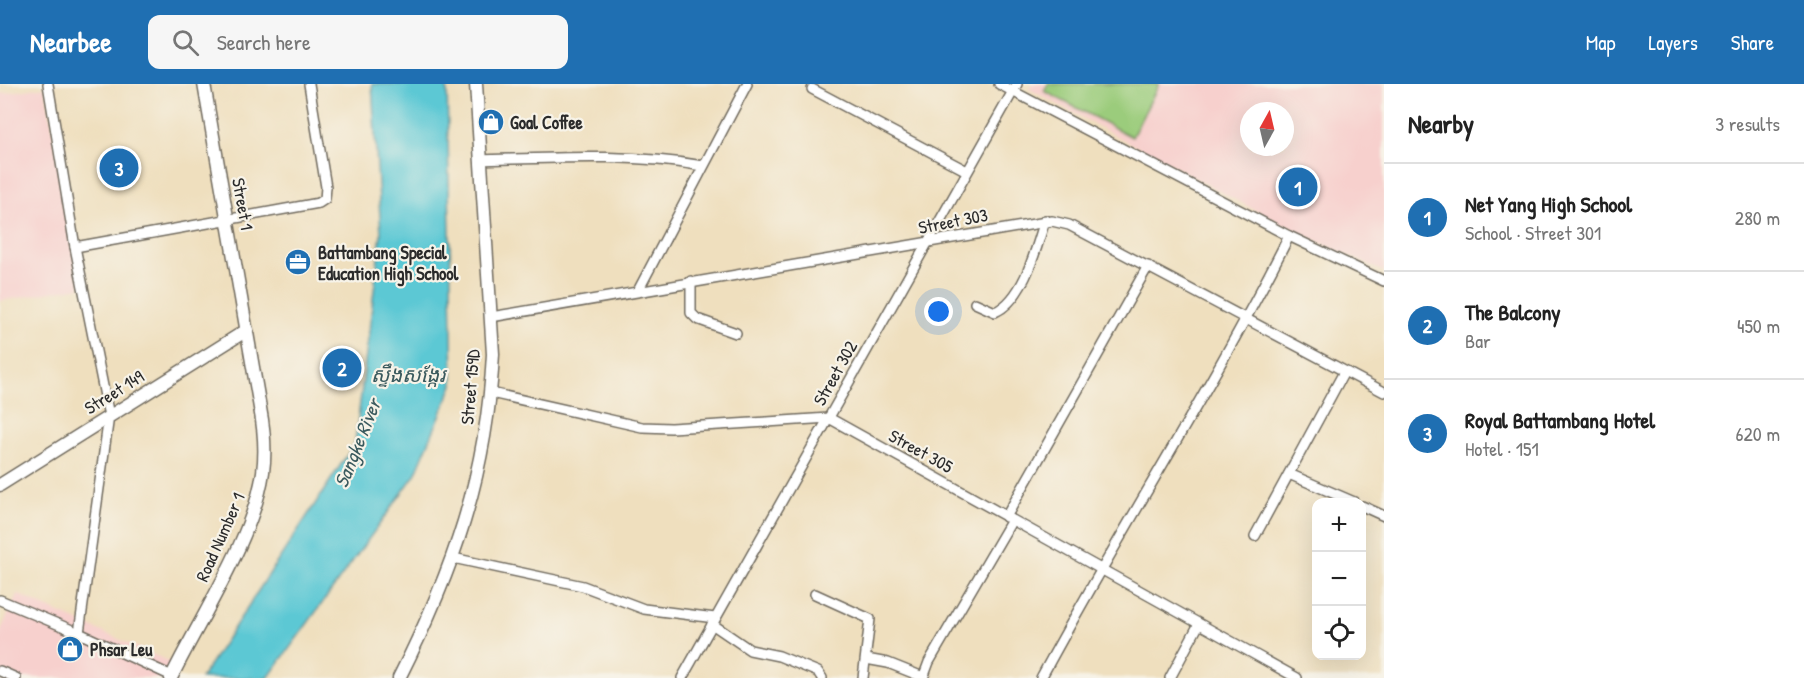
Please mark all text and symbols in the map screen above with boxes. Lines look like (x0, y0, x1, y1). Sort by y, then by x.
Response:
search box (148, 15, 568, 69)
text: Nearbee (30, 23, 112, 61)
icon: search (169, 26, 202, 59)
text: Search here (217, 27, 311, 57)
text: Map (1586, 28, 1615, 57)
text: Layers (1648, 28, 1698, 57)
text: Share (1731, 28, 1774, 57)
north arrow (1240, 102, 1294, 156)
text: Nearby (1408, 106, 1474, 141)
shop icon: Goal Coffee (476, 107, 506, 137)
place label: Goal Coffee (510, 110, 584, 135)
text: 3 results (1715, 110, 1780, 137)
pin: 3 (100, 146, 138, 190)
pin: 1 (1278, 164, 1318, 210)
street label: Street 1 (226, 176, 260, 232)
text: Net Yang High School (1465, 189, 1632, 219)
street label: Street 303 (916, 202, 990, 240)
text: 1 (1424, 204, 1431, 231)
text: 280 m (1735, 204, 1780, 231)
text: School · Street 301 (1465, 219, 1601, 246)
place label: Battambang Special Education High School (318, 240, 459, 287)
office icon: Battambang Special Education High School (283, 247, 313, 277)
your location (924, 297, 953, 326)
text: The Balcony (1465, 297, 1561, 327)
text: 2 (1423, 312, 1432, 339)
text: 450 m (1737, 312, 1780, 339)
text: Bar (1465, 327, 1491, 354)
street label: Street 302 (807, 336, 863, 410)
pin: 2 (322, 346, 362, 390)
street label: Street 159D (454, 348, 486, 426)
water label: ស្ទឹងសង្កែរ (371, 361, 447, 388)
street label: Street 149 (79, 364, 149, 420)
water label: Sangke River (327, 393, 389, 492)
text: Royal Battambang Hotel (1465, 405, 1655, 435)
text: 3 (1423, 420, 1432, 447)
text: 620 m (1736, 420, 1780, 447)
street label: Street 305 (884, 423, 958, 479)
text: Hotel · 151 (1465, 435, 1539, 462)
street label: Road Number 1 (189, 489, 251, 585)
map controls (1312, 498, 1366, 660)
button: + (1312, 498, 1366, 552)
button: − (1312, 552, 1366, 606)
button: locate (1312, 606, 1366, 660)
shop icon: Phsar Leu (55, 634, 85, 664)
place label: Phsar Leu (90, 637, 153, 662)

